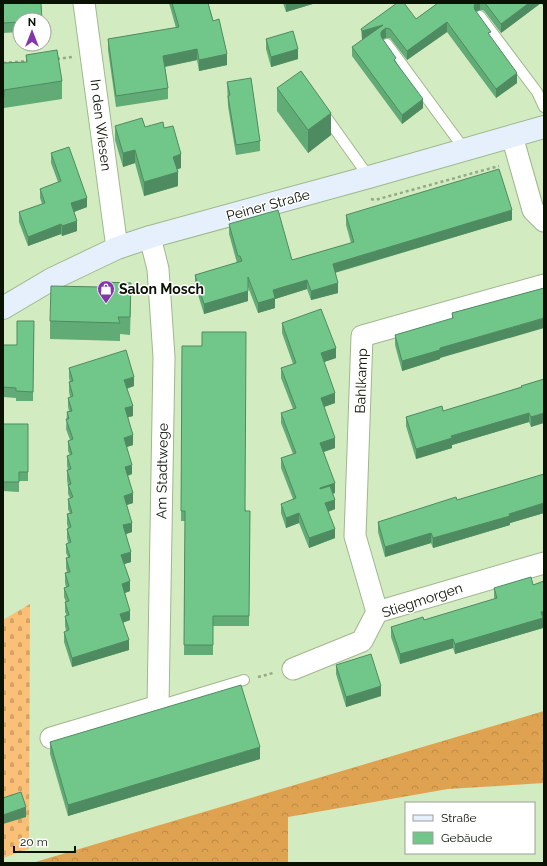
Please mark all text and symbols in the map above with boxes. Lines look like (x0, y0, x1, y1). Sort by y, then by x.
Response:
north arrow (12, 12, 52, 52)
text: N (28, 16, 36, 29)
street label: In den Wiesen (87, 78, 115, 172)
street label: Peiner Straße (224, 186, 312, 224)
shop icon: Salon Mosch (96, 279, 116, 304)
place label: Salon Mosch (119, 281, 204, 297)
street label: Bahlkamp (352, 348, 370, 414)
street label: Am Stadtwege (153, 423, 171, 519)
street label: Stiegmorgen (380, 579, 464, 621)
legend (405, 802, 535, 854)
text: Straße (441, 811, 477, 825)
scale bar (14, 828, 75, 854)
text: Gebäude (441, 831, 492, 845)
text: 20 m (20, 835, 48, 849)

